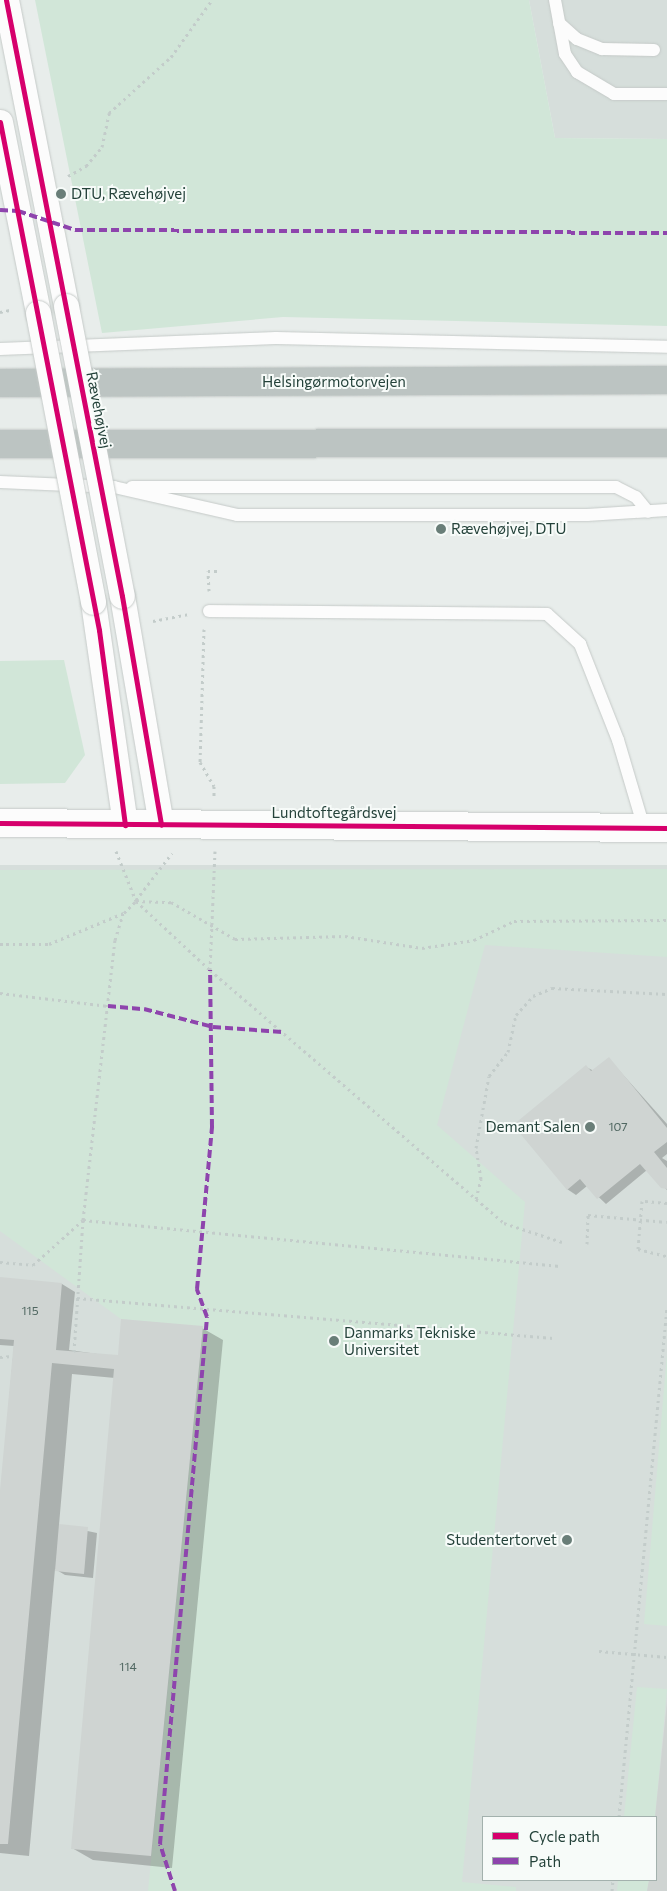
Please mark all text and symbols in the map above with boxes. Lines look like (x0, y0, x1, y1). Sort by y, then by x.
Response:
place label: DTU, Rævehøjvej (71, 185, 186, 203)
marker: DTU, Rævehøjvej (55, 188, 67, 200)
street label: Rævehøjvej (83, 370, 115, 450)
street label: Helsingørmotorvejen (262, 373, 406, 391)
place label: Rævehøjvej, DTU (451, 520, 566, 538)
marker: Rævehøjvej, DTU (435, 523, 447, 535)
street label: Lundtoftegårdsvej (271, 804, 397, 822)
place label: Demant Salen (486, 1118, 580, 1136)
house number: 107 (608, 1120, 628, 1134)
marker: Demant Salen (584, 1121, 596, 1133)
house number: 115 (21, 1304, 39, 1318)
place label: Danmarks Tekniske Universitet (344, 1323, 476, 1358)
marker: Danmarks Tekniske Universitet (328, 1335, 340, 1347)
place label: Studentertorvet (446, 1531, 557, 1549)
marker: Studentertorvet (561, 1534, 573, 1546)
house number: 114 (119, 1660, 137, 1674)
legend (482, 1816, 657, 1881)
text: Cycle path (529, 1827, 600, 1845)
text: Path (529, 1852, 561, 1870)

